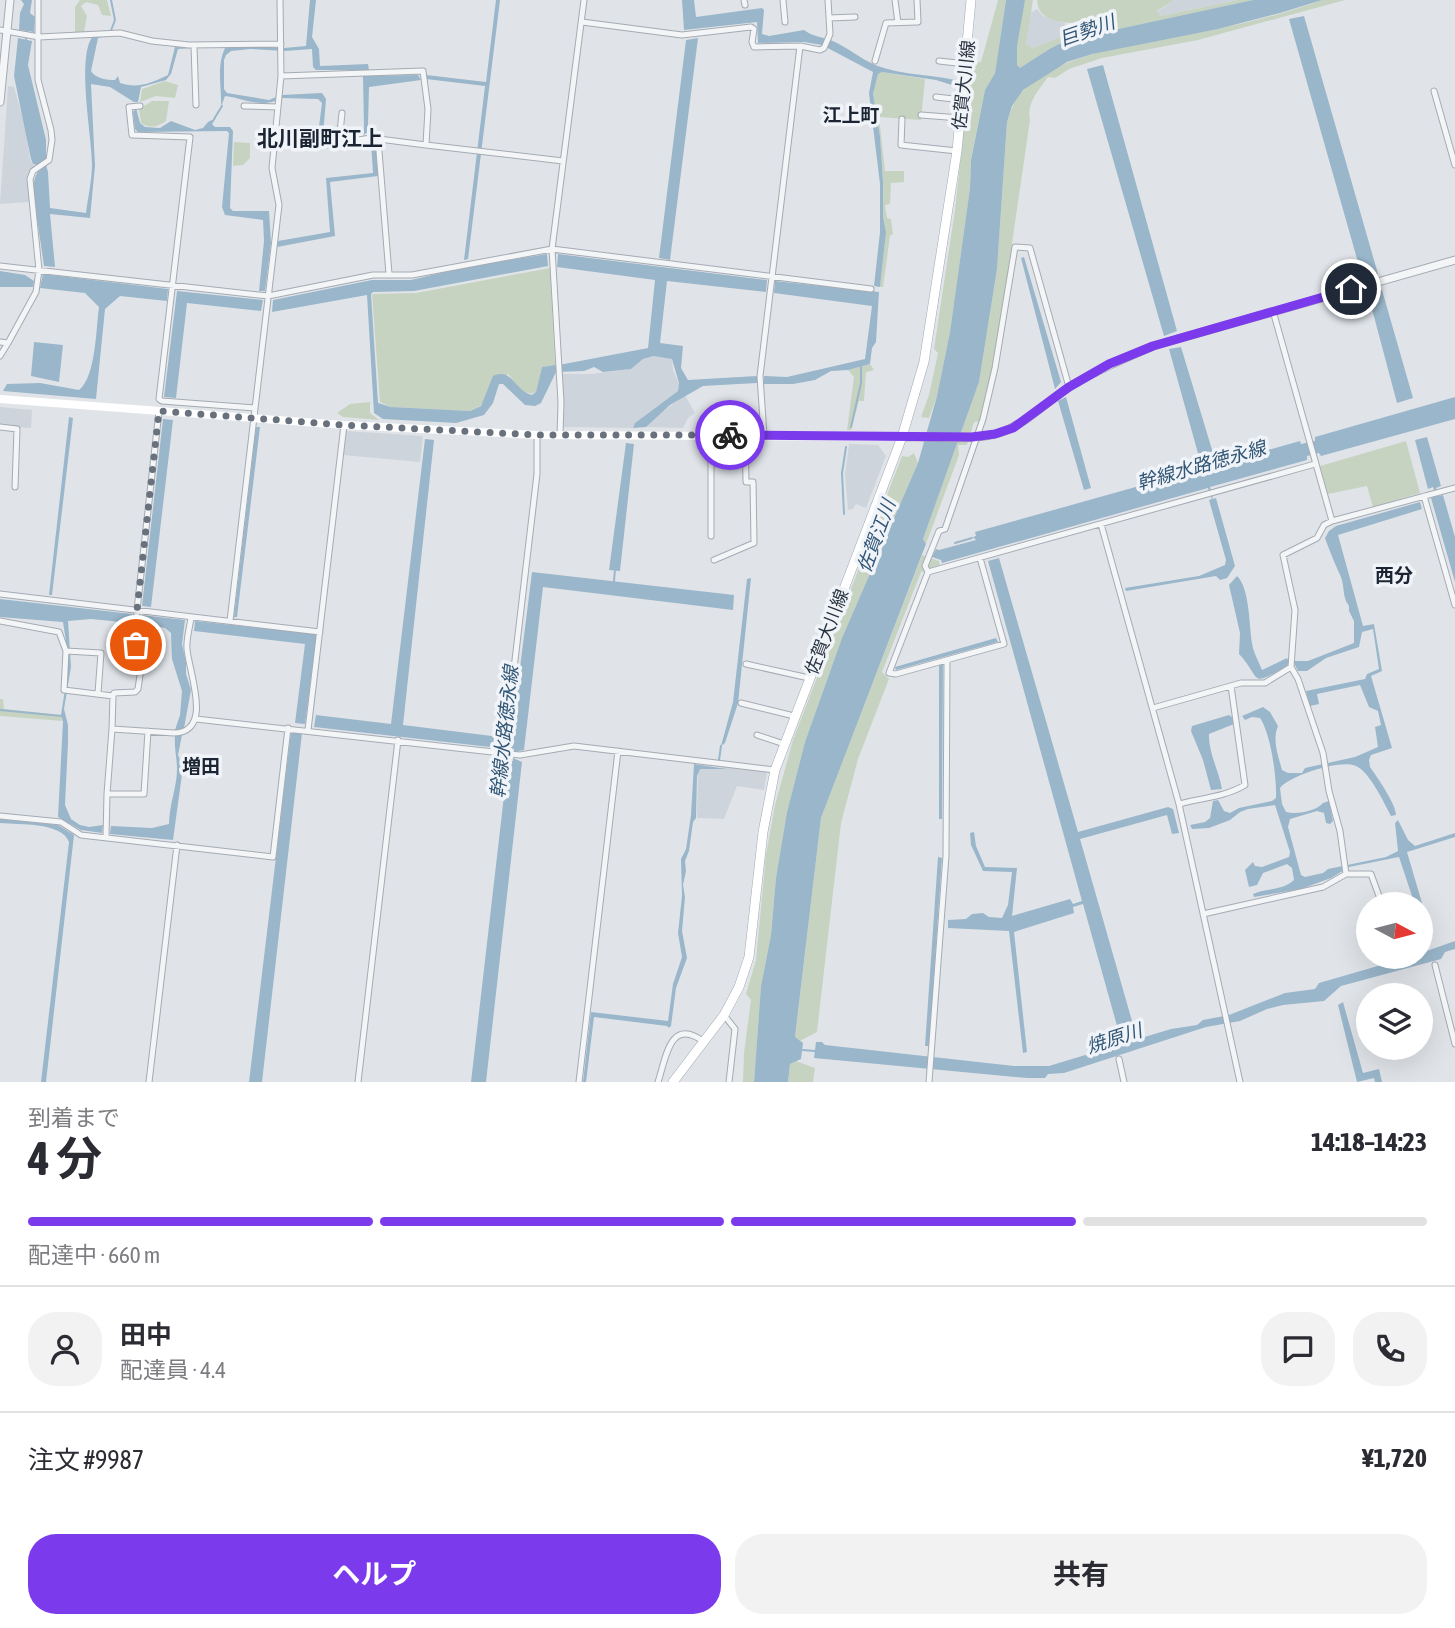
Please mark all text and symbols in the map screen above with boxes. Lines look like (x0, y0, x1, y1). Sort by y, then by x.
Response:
water label: 巨勢川 (1056, 10, 1119, 50)
street label: 佐賀大川線 (948, 39, 979, 131)
district label: 江上町 (822, 104, 880, 126)
district label: 北川副町江上 (257, 126, 383, 150)
pin (1321, 259, 1381, 319)
icon: home (1332, 270, 1370, 308)
courier (695, 400, 765, 470)
icon: bike (711, 416, 749, 454)
water label: 幹線水路徳永線 (1134, 436, 1270, 494)
water label: 佐賀江川 (853, 495, 900, 575)
district label: 西分 (1375, 564, 1413, 586)
street label: 佐賀大川線 (801, 586, 852, 678)
pin (106, 615, 166, 675)
icon: bag (117, 626, 155, 664)
water label: 幹線水路徳永線 (486, 663, 522, 799)
district label: 増田 (182, 755, 220, 777)
north arrow (1356, 892, 1433, 970)
map controls (1356, 892, 1433, 1060)
button: layers (1356, 983, 1433, 1060)
water label: 焼原川 (1083, 1018, 1146, 1057)
text: 到着まで (28, 1105, 120, 1131)
text: 14:18–14:23 (1311, 1127, 1427, 1157)
text: 4 分 (28, 1132, 102, 1185)
text: 配達中 · 660 m (28, 1242, 160, 1268)
button: person (28, 1312, 102, 1386)
button: chat (1261, 1312, 1335, 1386)
button: phone (1353, 1312, 1427, 1386)
text: 田中 (120, 1320, 172, 1350)
text: 配達員 · 4.4 (120, 1357, 226, 1383)
text: ¥1,720 (1362, 1443, 1427, 1473)
text: 注文 #9987 (28, 1445, 144, 1475)
button: ヘルプ (28, 1534, 721, 1614)
button: 共有 (735, 1534, 1427, 1614)

